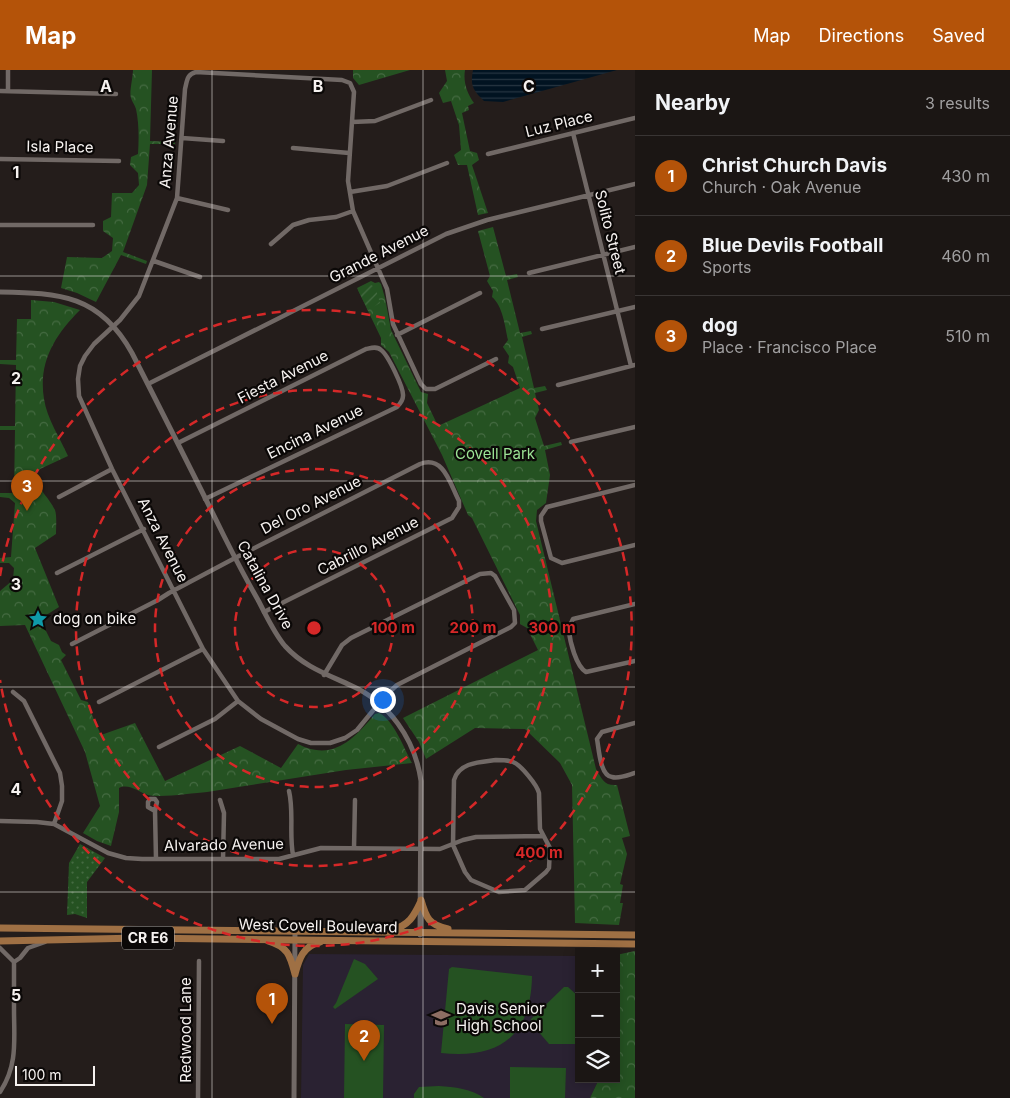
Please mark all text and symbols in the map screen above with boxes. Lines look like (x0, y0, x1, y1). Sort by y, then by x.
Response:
text: Map (25, 21, 76, 50)
text: Map (753, 25, 791, 46)
text: Directions (819, 25, 904, 46)
text: Saved (932, 25, 985, 46)
text: A (100, 76, 112, 96)
text: B (313, 76, 323, 96)
text: C (523, 76, 535, 96)
text: Nearby (655, 90, 730, 115)
text: 3 results (925, 93, 990, 113)
street label: Anza Avenue (155, 95, 182, 189)
street label: Luz Place (523, 106, 595, 141)
street label: Isla Place (26, 136, 94, 157)
text: Christ Church Davis (702, 154, 887, 177)
text: 1 (13, 162, 19, 182)
text: 1 (668, 166, 674, 186)
text: 430 m (941, 166, 990, 186)
text: Church · Oak Avenue (702, 177, 861, 197)
street label: Solito Street (591, 188, 630, 276)
street label: Grande Avenue (326, 220, 432, 287)
text: Blue Devils Football (702, 234, 883, 257)
text: 2 (666, 246, 676, 266)
text: 460 m (941, 246, 990, 266)
text: Sports (702, 257, 751, 277)
text: dog (702, 314, 738, 337)
text: 3 (666, 326, 676, 346)
text: 510 m (945, 326, 990, 346)
text: Place · Francisco Place (702, 337, 877, 357)
street label: Fiesta Avenue (234, 346, 331, 408)
text: 2 (11, 368, 21, 388)
street label: Encina Avenue (264, 400, 366, 463)
park label: Covell Park (455, 444, 536, 463)
pin: 3 (11, 470, 43, 511)
street label: Del Oro Avenue (257, 471, 364, 538)
street label: Anza Avenue (134, 494, 193, 585)
street label: Cabrillo Avenue (314, 512, 422, 579)
street label: Catalina Drive (233, 537, 298, 633)
text: 3 (11, 574, 21, 594)
place icon: dog on bike (27, 608, 49, 630)
place label: dog on bike (53, 609, 136, 628)
text: 100 m (371, 618, 415, 637)
text: 200 m (450, 618, 496, 637)
text: 300 m (528, 618, 576, 637)
centre of rings (305, 619, 323, 637)
your location (370, 687, 396, 713)
text: 4 (11, 779, 22, 799)
street label: Alvarado Avenue (164, 834, 284, 855)
text: 400 m (515, 843, 563, 862)
street label: West Covell Boulevard (238, 915, 398, 936)
road number: CR E6 (122, 926, 174, 950)
map controls (575, 948, 620, 1083)
button: + (575, 948, 620, 993)
street label: Redwood Lane (176, 977, 195, 1083)
pin: 1 (256, 983, 288, 1024)
text: 5 (11, 985, 21, 1005)
button: − (575, 993, 620, 1038)
place label: Davis Senior High School (456, 999, 545, 1035)
school or university icon: Davis Senior High School (430, 1007, 452, 1029)
pin: 2 (348, 1020, 380, 1061)
button: layers (575, 1038, 620, 1083)
scale bar (15, 1063, 95, 1086)
text: 100 m (22, 1066, 62, 1083)

